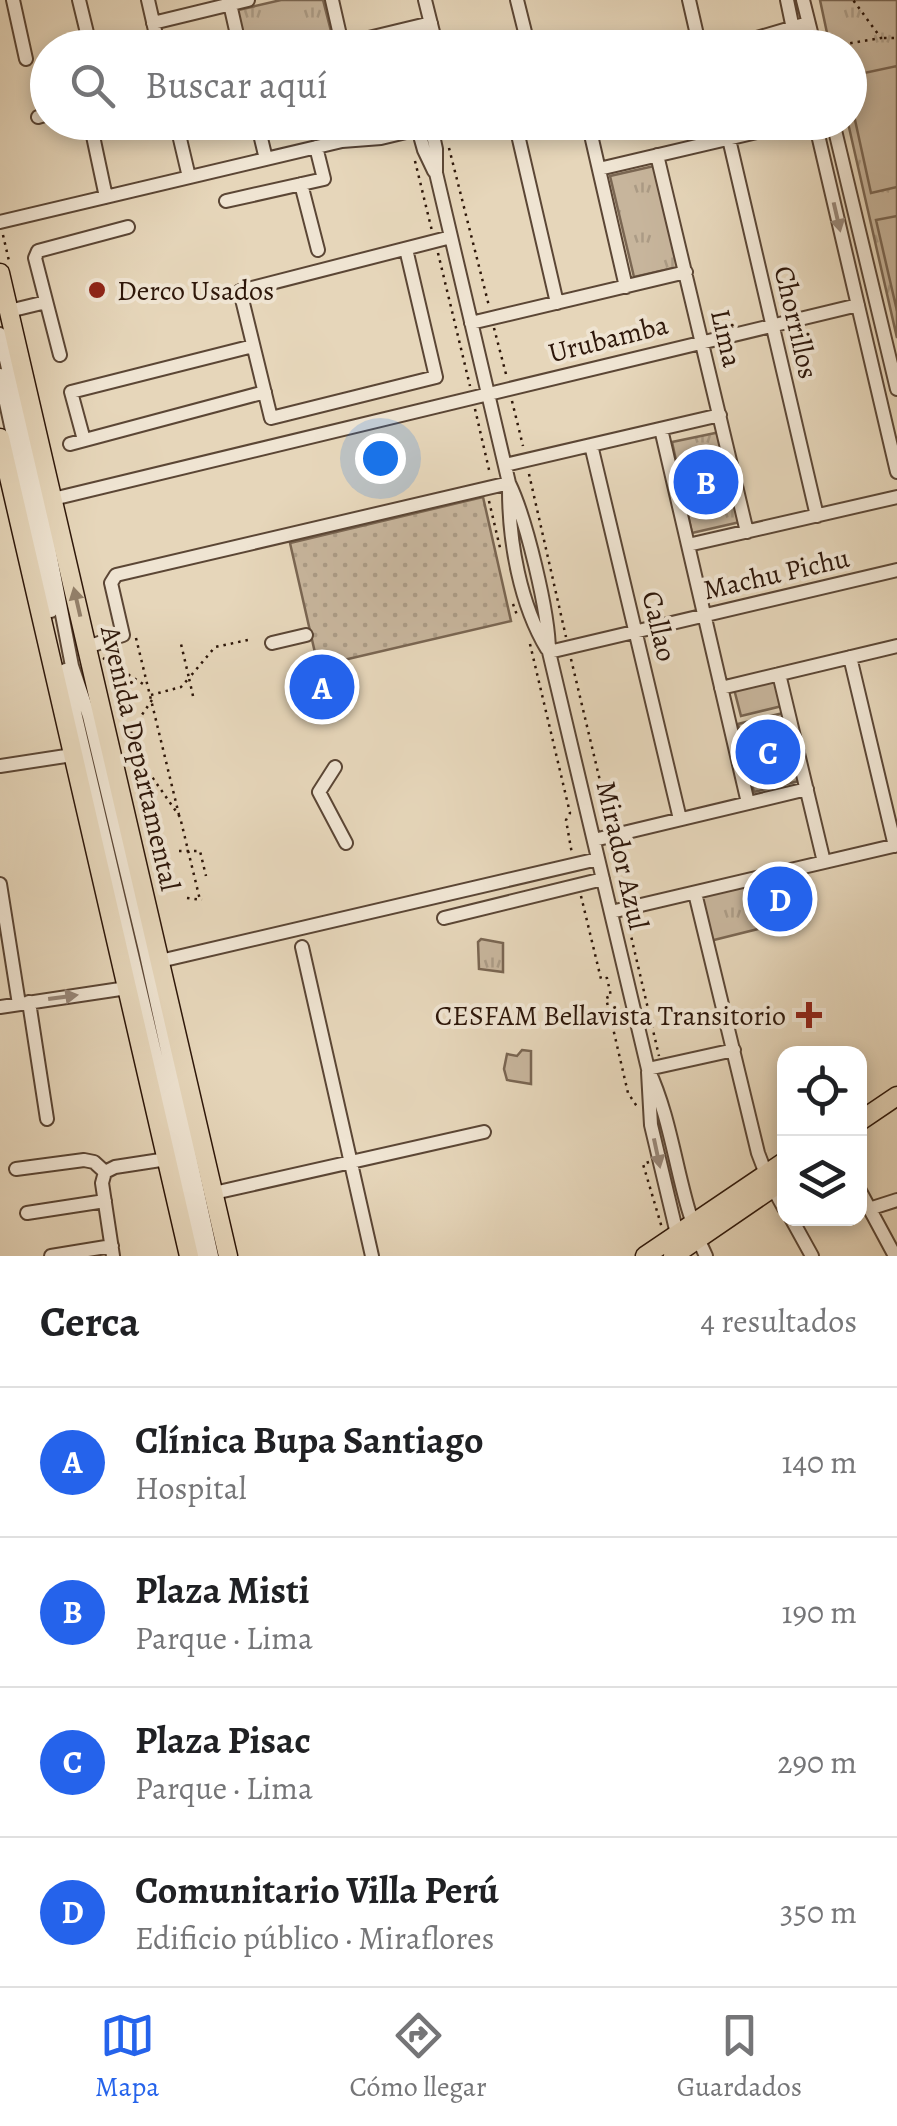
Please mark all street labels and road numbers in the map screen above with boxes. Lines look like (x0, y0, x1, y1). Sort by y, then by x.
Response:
street label: Chorrillos (765, 262, 827, 382)
street label: Lima (701, 305, 751, 371)
street label: Urubamba (544, 306, 672, 372)
street label: Machu Pichu (699, 539, 854, 609)
street label: Callao (633, 587, 686, 665)
street label: Avenida Departamental (91, 621, 189, 894)
street label: Mirador Azul (586, 777, 658, 933)

